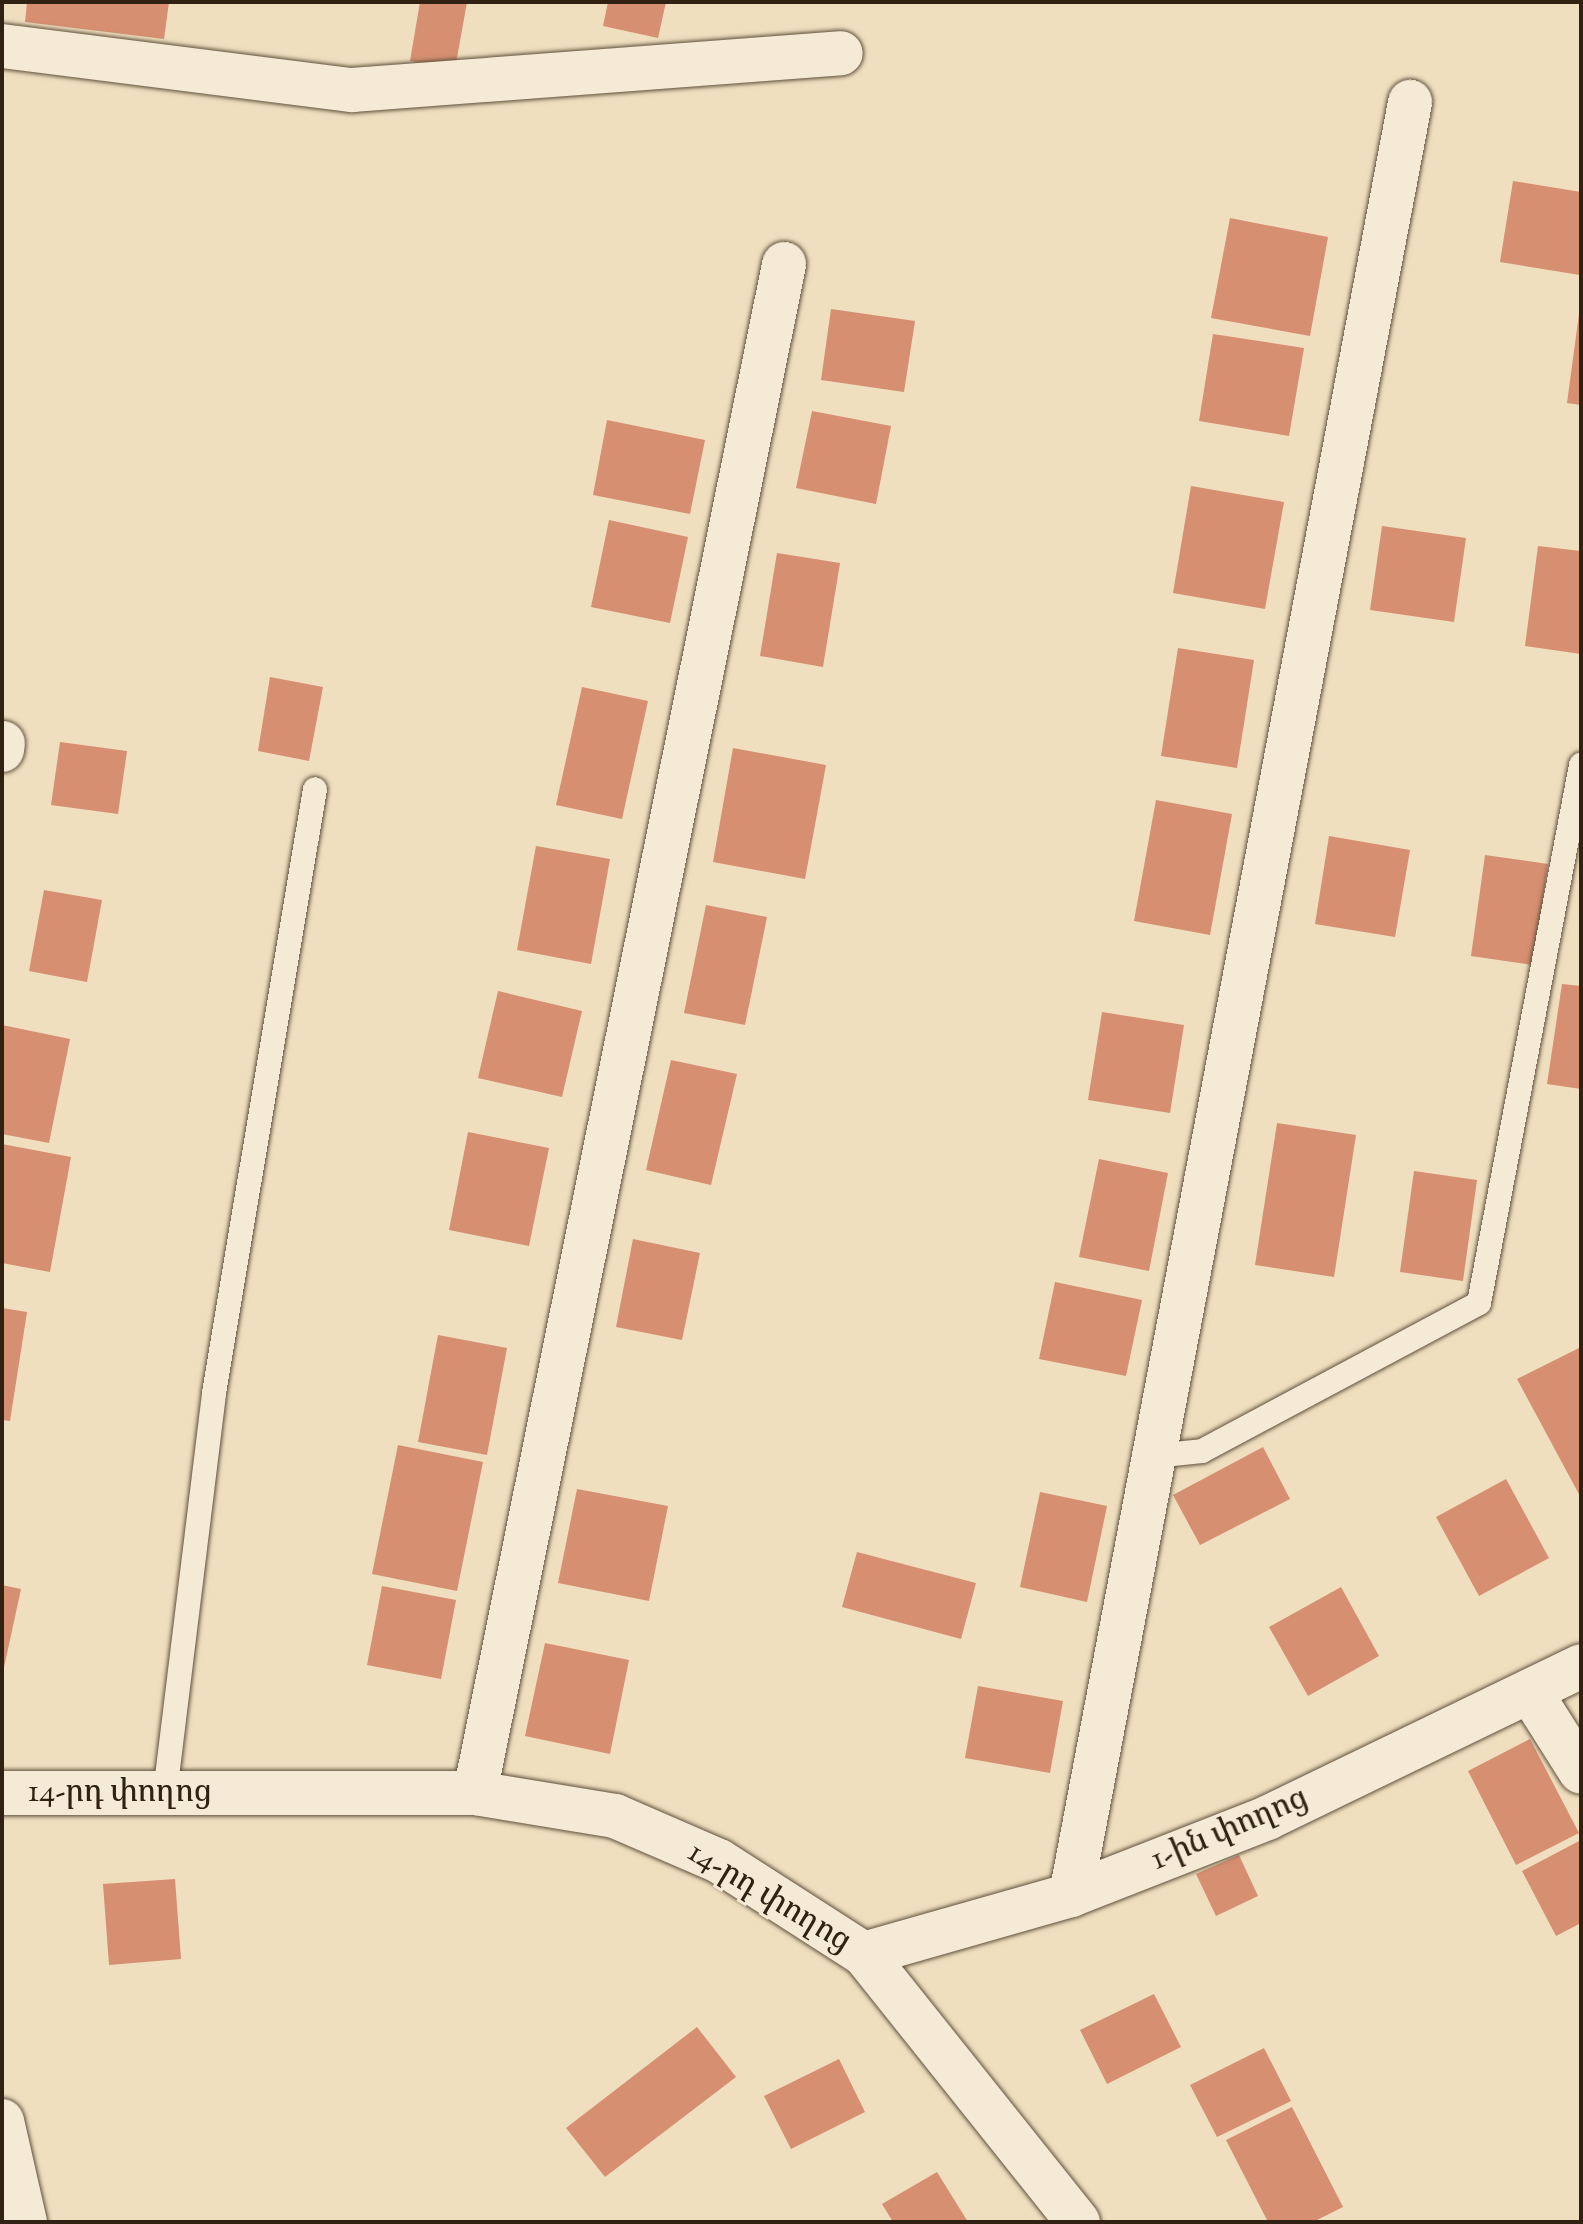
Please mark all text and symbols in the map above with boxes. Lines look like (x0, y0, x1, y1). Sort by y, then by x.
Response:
street label: 14-րդ փողոց (28, 1774, 212, 1812)
street label: 1-ին փողոց (1146, 1780, 1314, 1880)
street label: 14-րդ փողոց (680, 1834, 858, 1962)

